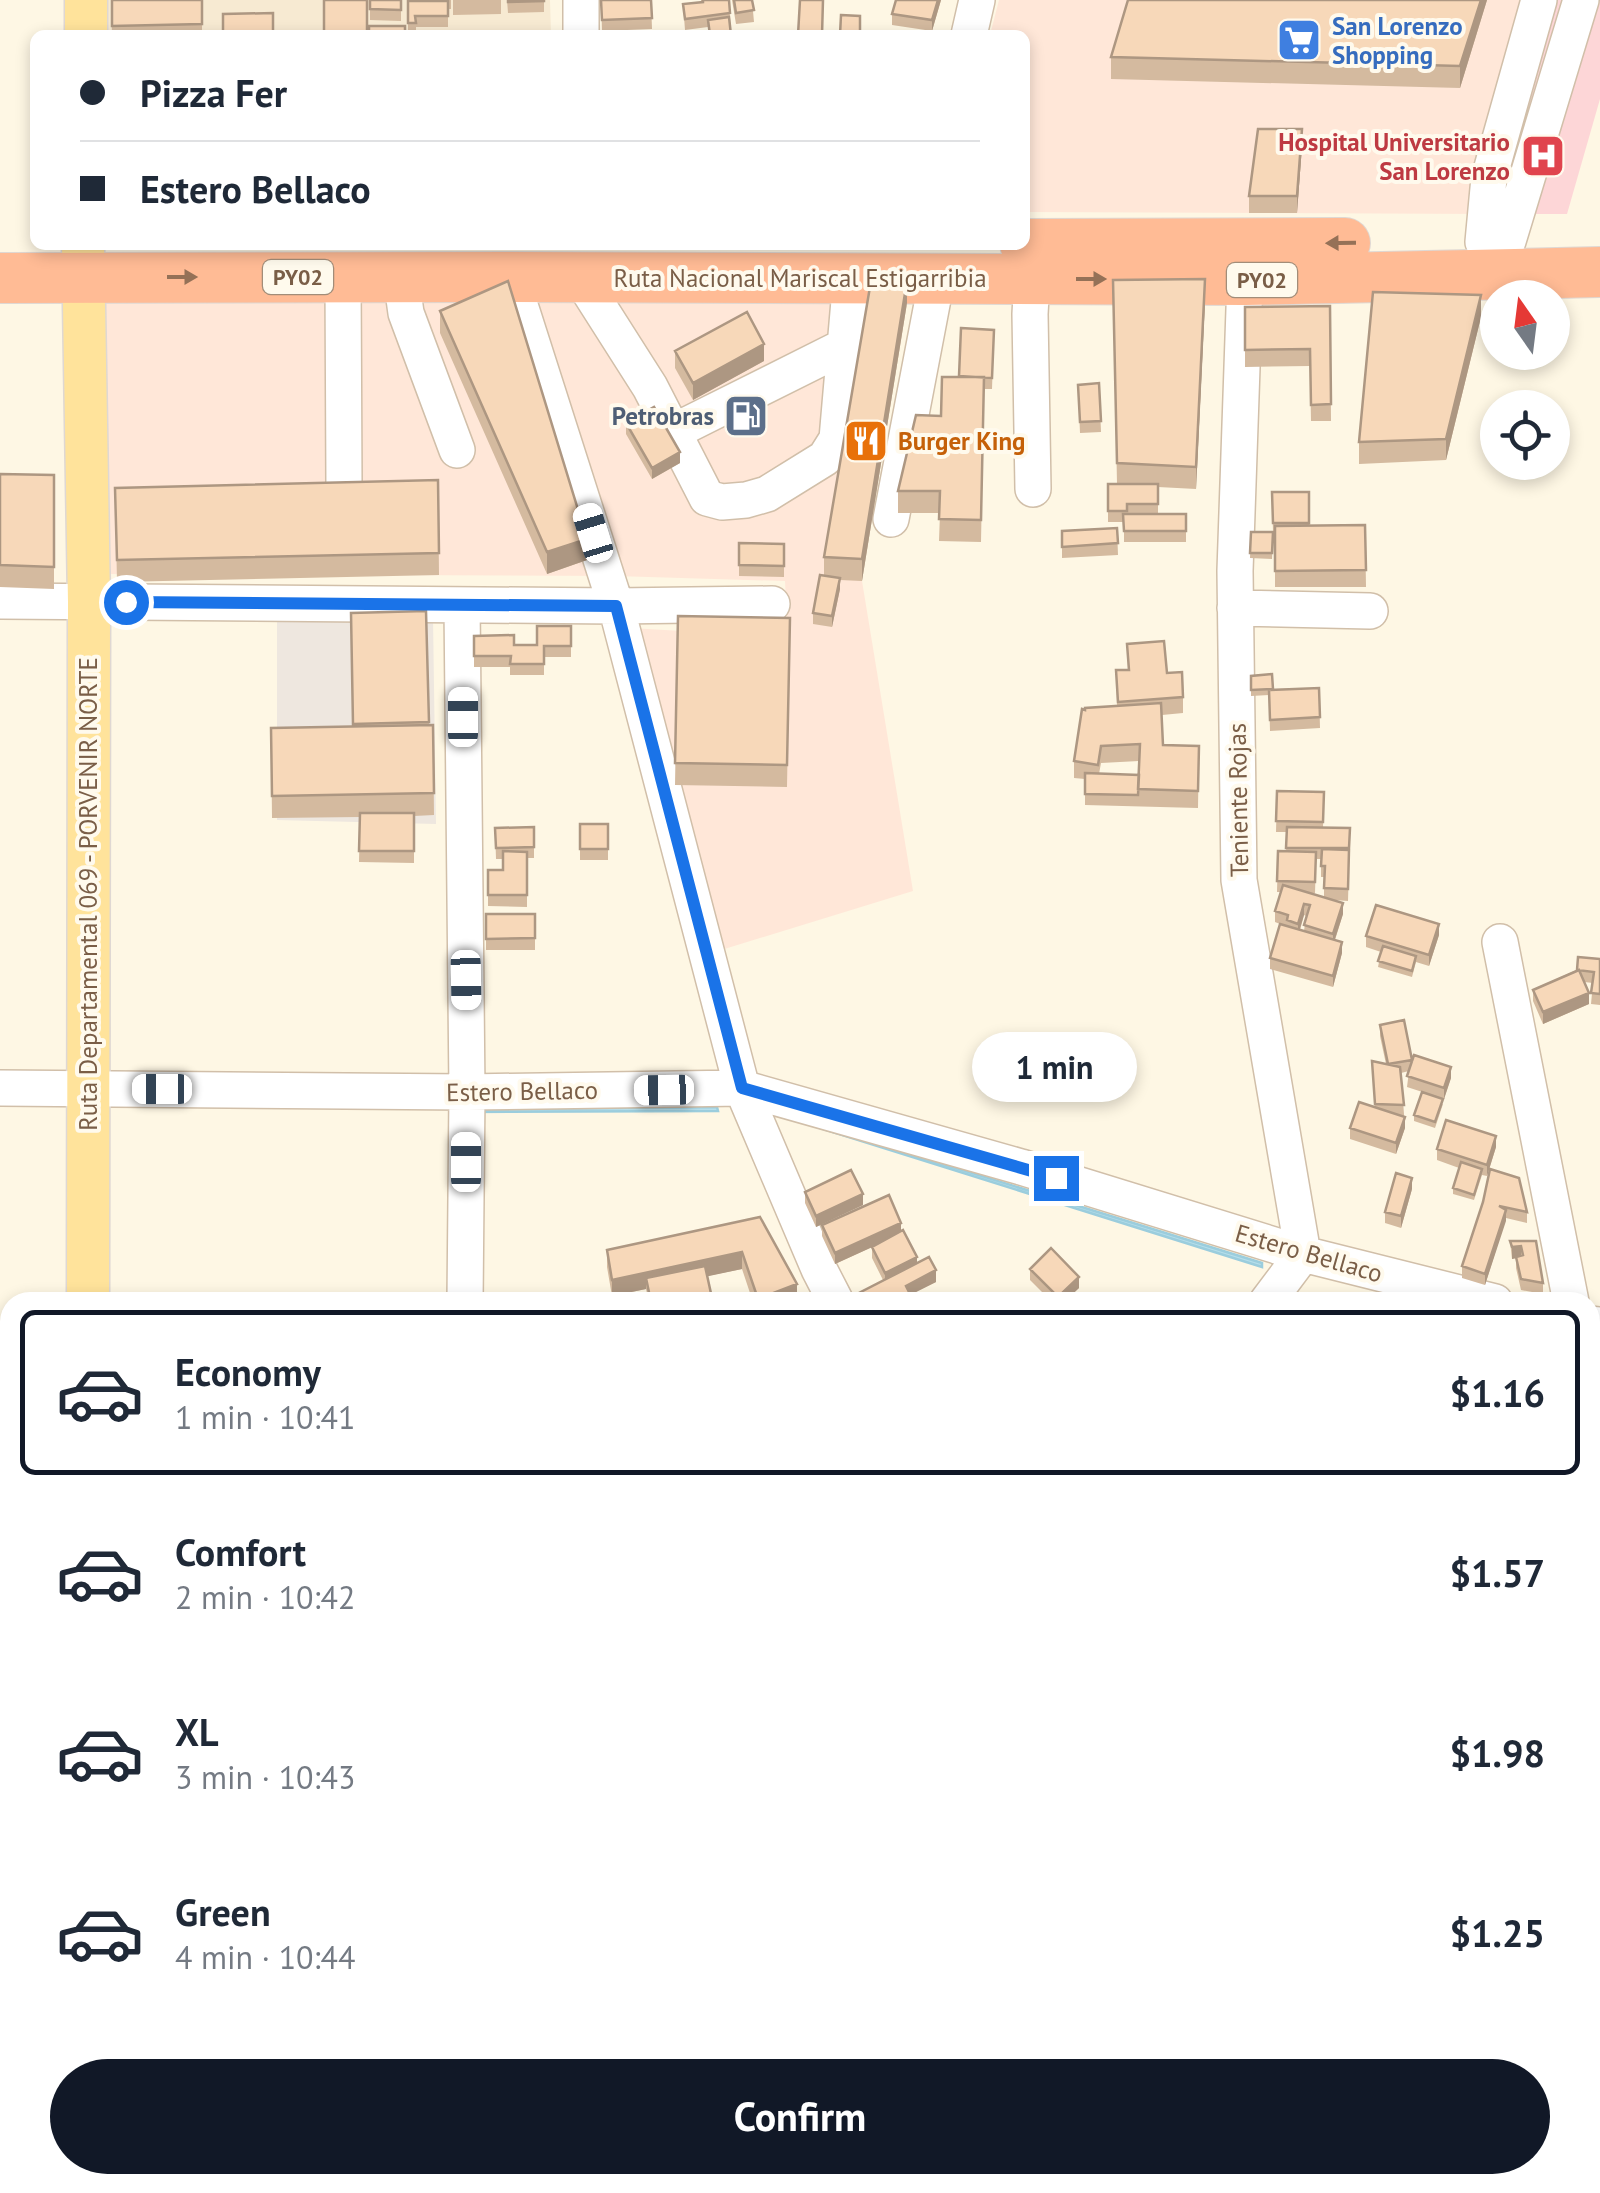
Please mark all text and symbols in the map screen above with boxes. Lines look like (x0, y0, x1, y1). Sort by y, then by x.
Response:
place label: San Lorenzo Shopping (1332, 10, 1463, 71)
supermarket icon: San Lorenzo Shopping (1276, 17, 1322, 63)
text: Pizza Fer (140, 68, 287, 117)
place label: Hospital Universitario San Lorenzo (1278, 126, 1510, 187)
hospital icon: Hospital Universitario San Lorenzo (1520, 133, 1566, 179)
text: Estero Bellaco (140, 164, 371, 213)
one-way arrow (1324, 236, 1356, 252)
road number: PY02 (263, 260, 333, 294)
street label: Ruta Nacional Mariscal Estigarribia (613, 262, 987, 294)
road number: PY02 (1227, 263, 1297, 297)
one-way arrow (167, 269, 199, 285)
one-way arrow (1076, 271, 1108, 287)
north arrow (1480, 280, 1570, 370)
map controls (1480, 280, 1570, 480)
button: locate (1480, 390, 1570, 480)
fuel station icon: Petrobras (723, 393, 769, 439)
place label: Petrobras (612, 400, 714, 432)
restaurant icon: Burger King (843, 418, 889, 464)
place label: Burger King (898, 425, 1025, 457)
car (570, 500, 616, 566)
route start (104, 580, 149, 625)
street label: Ruta Departamental 069 - PORVENIR NORTE (72, 657, 104, 1131)
car (448, 687, 478, 747)
street label: Teniente Rojas (1221, 723, 1255, 877)
car (450, 950, 482, 1010)
callout: 1 min (974, 1033, 1138, 1103)
text: 1 min (1015, 1046, 1094, 1088)
car (132, 1074, 192, 1104)
street label: Estero Bellaco (446, 1074, 598, 1108)
car (634, 1074, 694, 1106)
car (451, 1132, 481, 1192)
route end (1034, 1156, 1079, 1201)
street label: Estero Bellaco (1232, 1217, 1386, 1289)
text: Economy (175, 1347, 321, 1396)
icon: car (55, 1348, 145, 1438)
text: $1.16 (1449, 1368, 1545, 1417)
text: 1 min · 10:41 (175, 1396, 355, 1438)
text: Comfort (175, 1527, 306, 1576)
icon: car (55, 1528, 145, 1618)
text: $1.57 (1449, 1548, 1545, 1597)
text: 2 min · 10:42 (175, 1576, 355, 1618)
text: XL (175, 1707, 219, 1756)
icon: car (55, 1708, 145, 1798)
text: $1.98 (1449, 1728, 1545, 1777)
text: 3 min · 10:43 (175, 1756, 355, 1798)
text: Green (175, 1887, 271, 1936)
icon: car (55, 1888, 145, 1978)
text: $1.25 (1449, 1908, 1545, 1957)
text: 4 min · 10:44 (175, 1936, 355, 1978)
button: Confirm (50, 2059, 1550, 2174)

